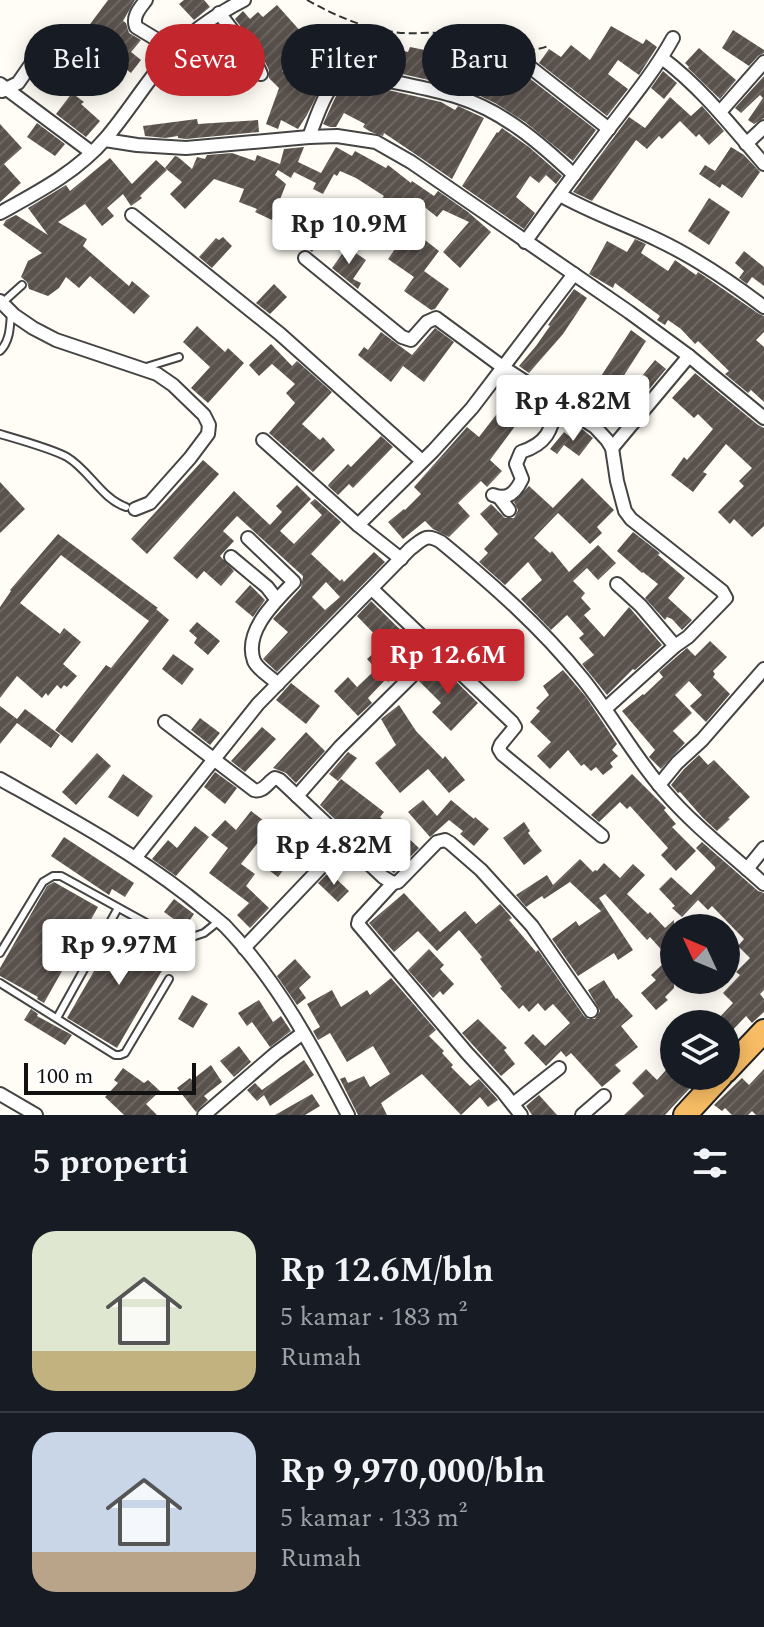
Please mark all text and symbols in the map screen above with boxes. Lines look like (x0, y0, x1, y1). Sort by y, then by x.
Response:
chip: Beli (24, 24, 129, 96)
chip: Sewa (145, 24, 265, 96)
chip: Filter (281, 24, 406, 96)
chip: Baru (422, 24, 536, 96)
pin: Rp 10.9M (266, 198, 432, 266)
text: Rp 10.9M (290, 204, 408, 244)
pin: Rp 4.82M (490, 375, 656, 443)
text: Rp 4.82M (514, 381, 632, 421)
pin: Rp 12.6M (365, 629, 531, 697)
text: Rp 12.6M (389, 635, 507, 675)
pin: Rp 4.82M (251, 819, 417, 887)
text: Rp 4.82M (275, 825, 393, 865)
north arrow (660, 914, 740, 994)
map controls (660, 914, 740, 1090)
pin: Rp 9.97M (36, 919, 202, 987)
text: Rp 9.97M (60, 925, 178, 965)
button: layers (660, 1010, 740, 1090)
scale bar (24, 1059, 196, 1095)
text: 100 m (36, 1060, 93, 1093)
text: 5 properti (32, 1137, 189, 1189)
icon: filters (688, 1141, 732, 1185)
text: Rp 12.6M/bln (280, 1245, 494, 1297)
icon: home (96, 1263, 192, 1359)
text: 5 kamar · 183 m² (280, 1297, 467, 1337)
text: Rumah (280, 1337, 362, 1377)
text: Rp 9,970,000/bln (280, 1446, 545, 1498)
icon: home (96, 1464, 192, 1560)
text: 5 kamar · 133 m² (280, 1498, 467, 1538)
text: Rumah (280, 1538, 362, 1578)

